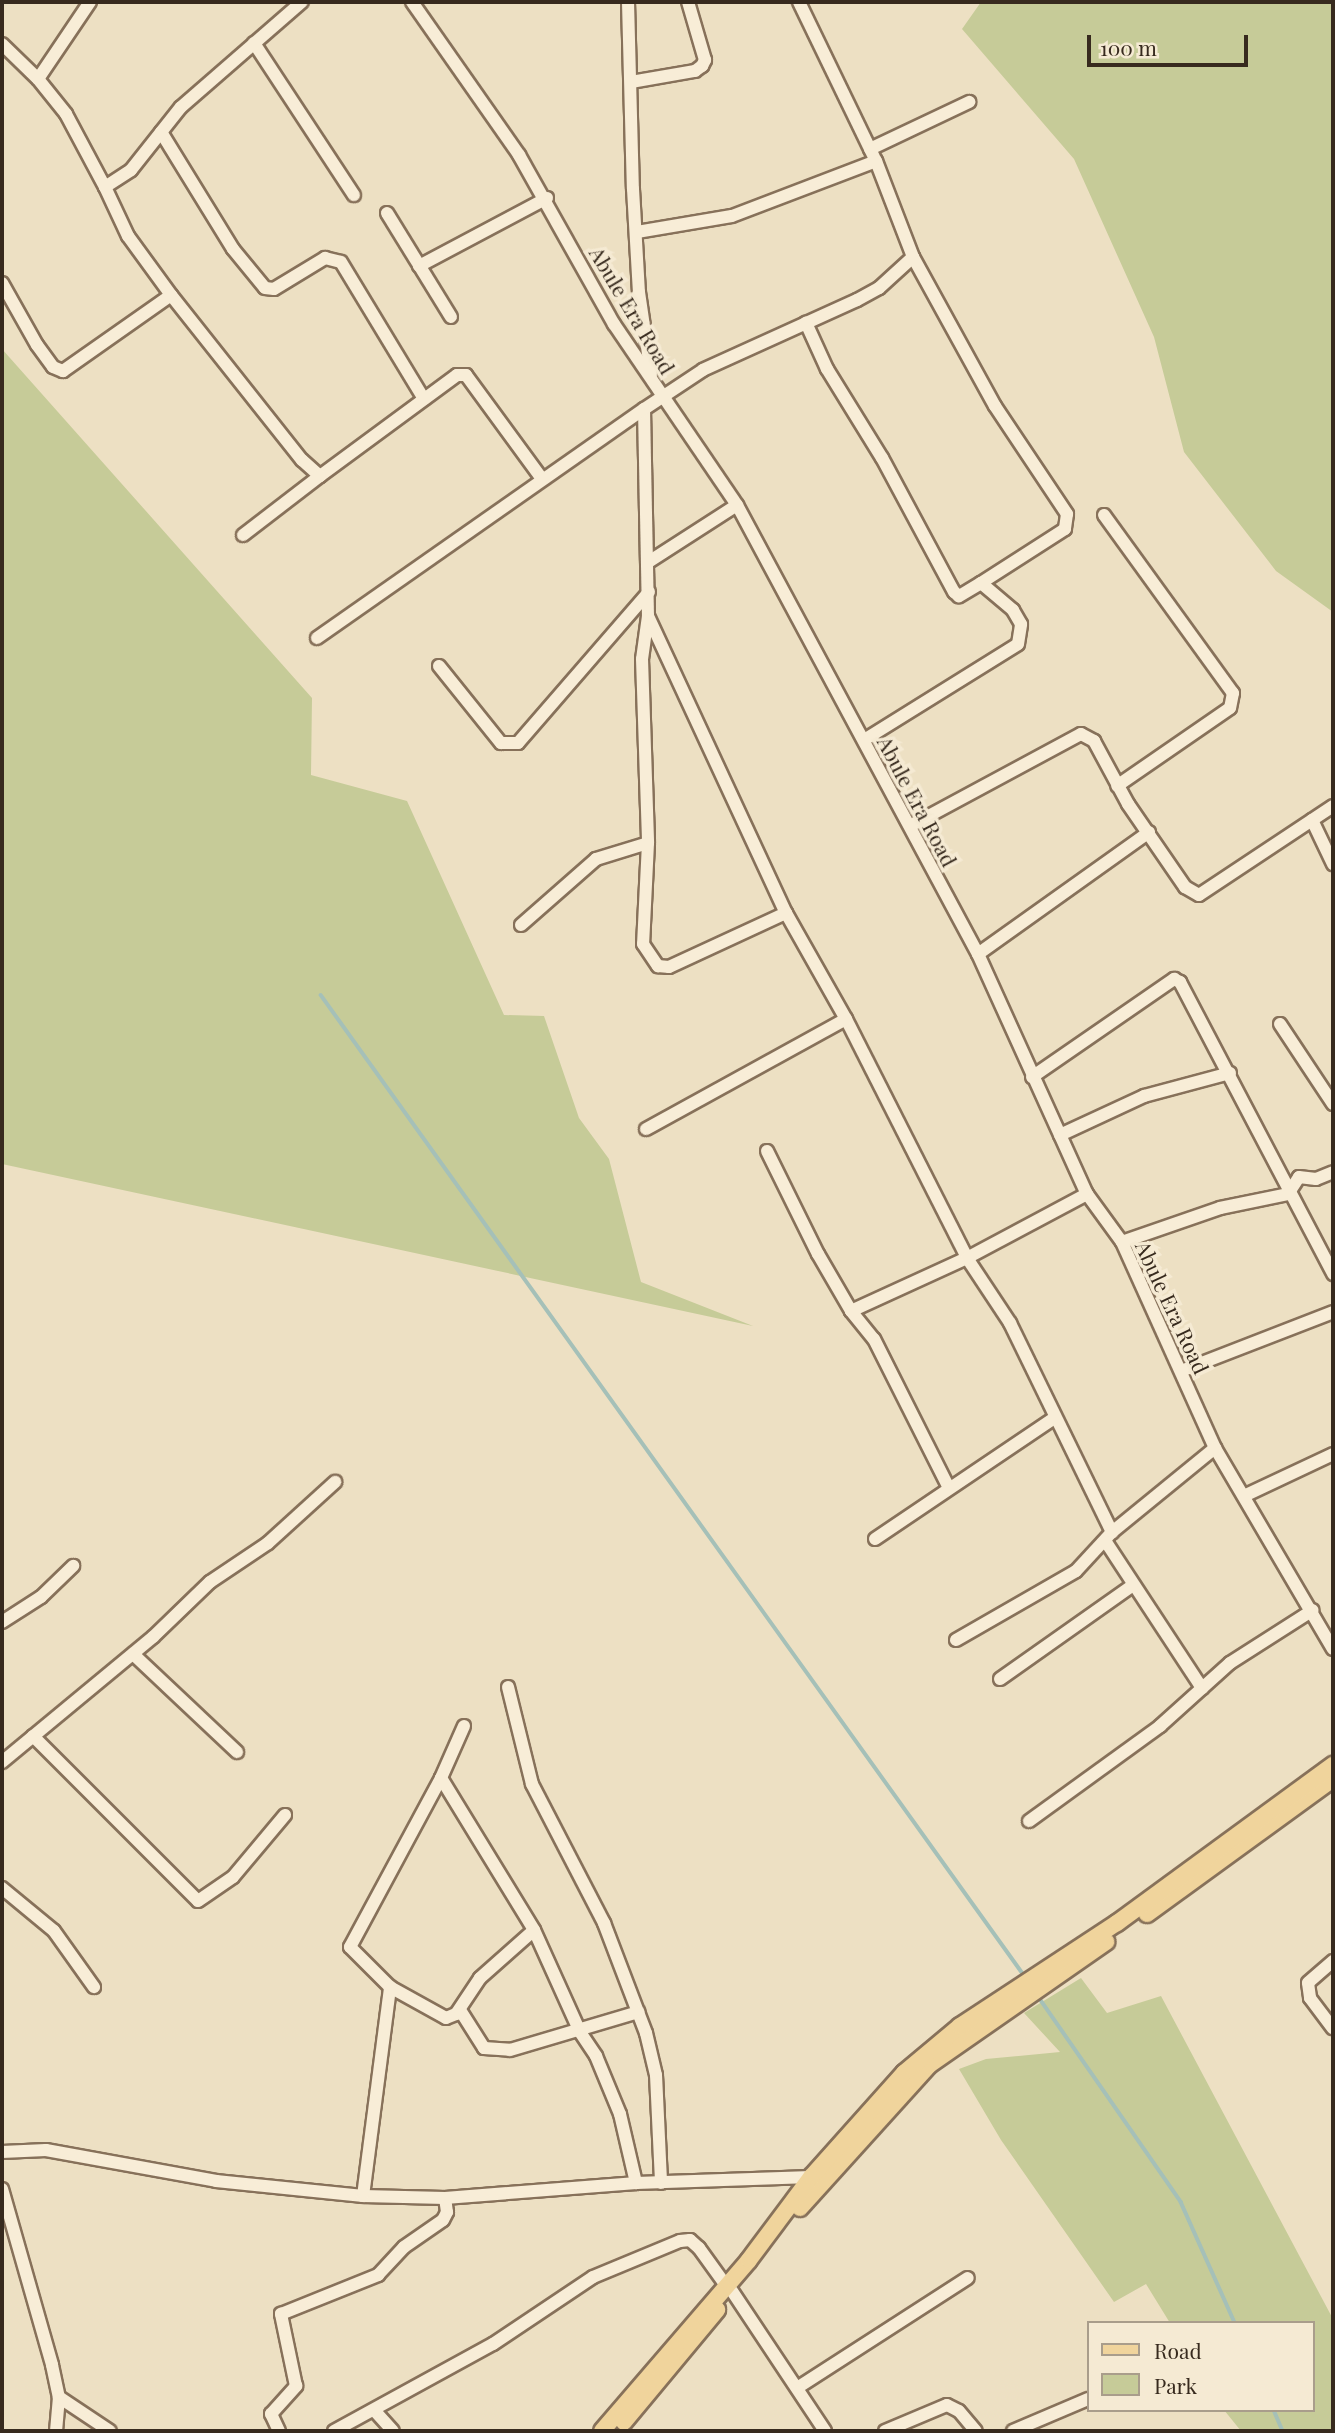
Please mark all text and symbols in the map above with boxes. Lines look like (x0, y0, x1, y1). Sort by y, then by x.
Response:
scale bar (1090, 21, 1251, 65)
text: 100 m (1100, 33, 1157, 61)
street label: Abule Era Road (585, 242, 681, 378)
street label: Abule Era Road (873, 731, 963, 871)
street label: Abule Era Road (1131, 1236, 1215, 1378)
legend (1086, 2321, 1314, 2412)
text: Road (1154, 2336, 1202, 2364)
text: Park (1154, 2371, 1197, 2399)

